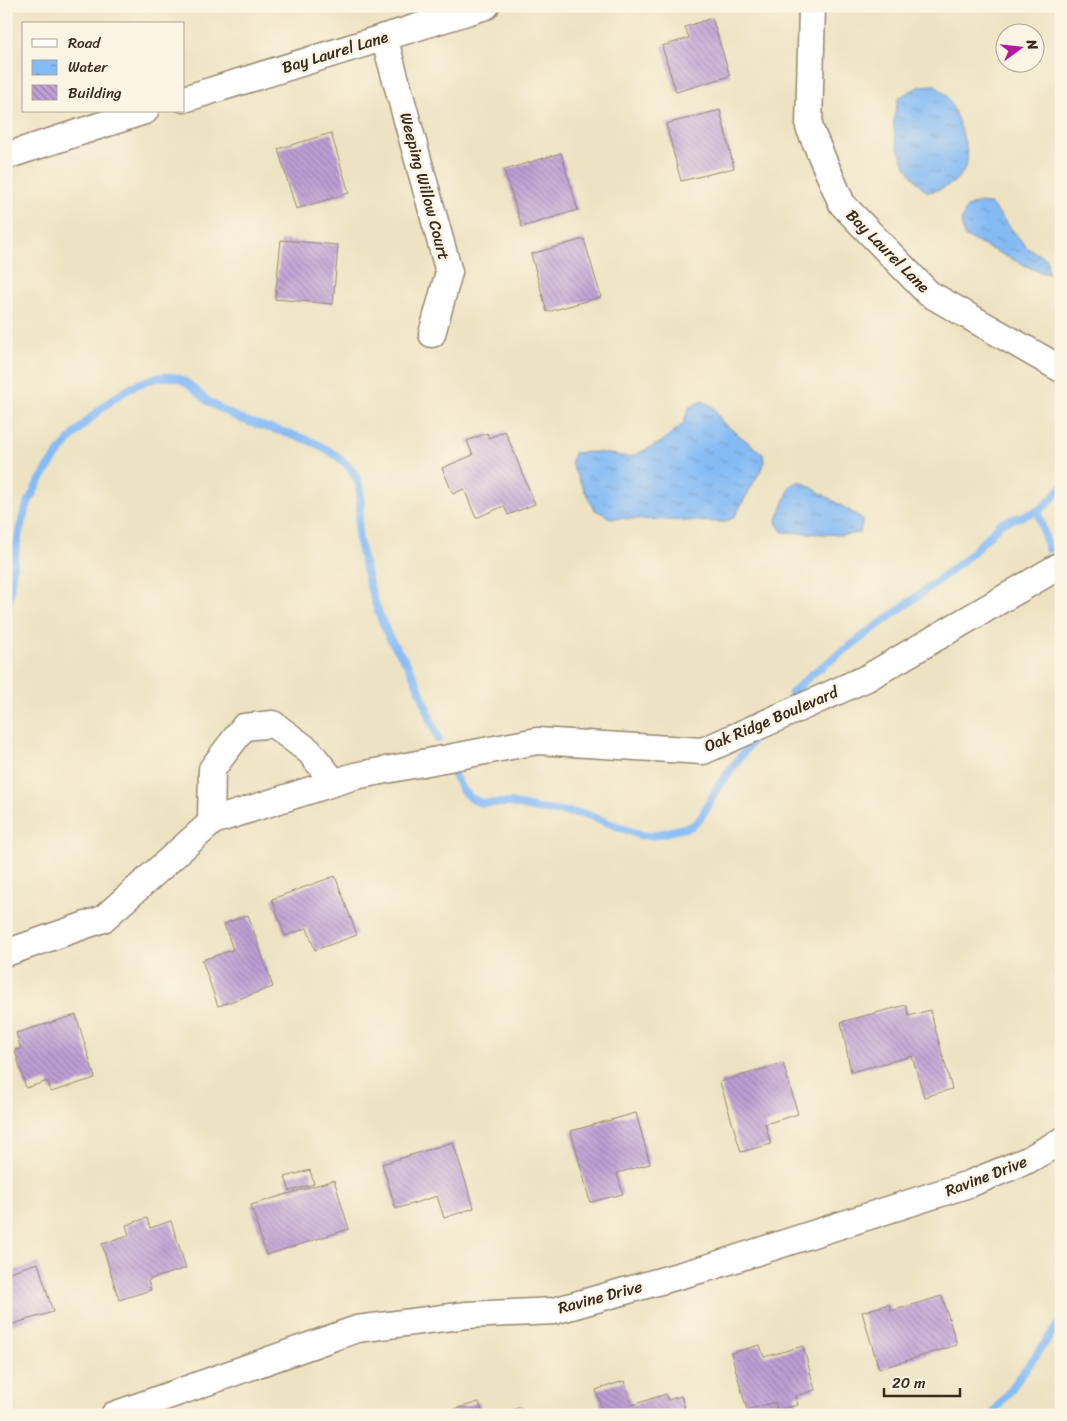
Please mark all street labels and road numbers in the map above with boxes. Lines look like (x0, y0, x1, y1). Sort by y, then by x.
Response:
street label: Bay Laurel Lane (278, 22, 392, 82)
street label: Weeping Willow Court (391, 109, 459, 263)
street label: Bay Laurel Lane (839, 202, 937, 300)
street label: Oak Ridge Boulevard (699, 677, 844, 760)
street label: Ravine Drive (941, 1147, 1031, 1205)
street label: Ravine Drive (555, 1272, 645, 1322)

